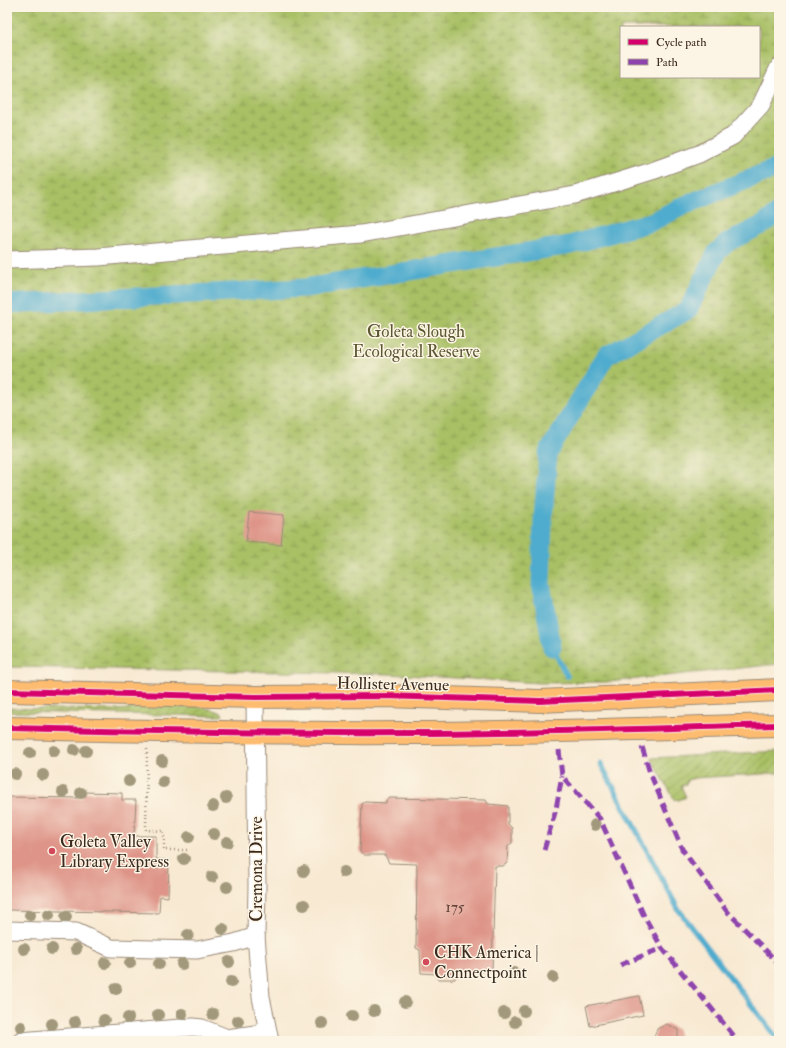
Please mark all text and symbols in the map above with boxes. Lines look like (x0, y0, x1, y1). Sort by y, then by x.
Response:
legend (620, 26, 760, 78)
text: Cycle path (656, 35, 707, 50)
text: Path (656, 55, 679, 70)
park label: Goleta Slough Ecological Reserve (352, 321, 480, 362)
street label: Hollister Avenue (337, 673, 449, 695)
street label: Cremona Drive (246, 816, 267, 922)
place label: Goleta Valley Library Express (60, 831, 169, 873)
marker: Goleta Valley Library Express (47, 846, 57, 856)
house number: 175 (446, 898, 465, 917)
place label: CHK America | Connectpoint (434, 942, 539, 984)
marker: CHK America | Connectpoint (421, 957, 431, 967)

